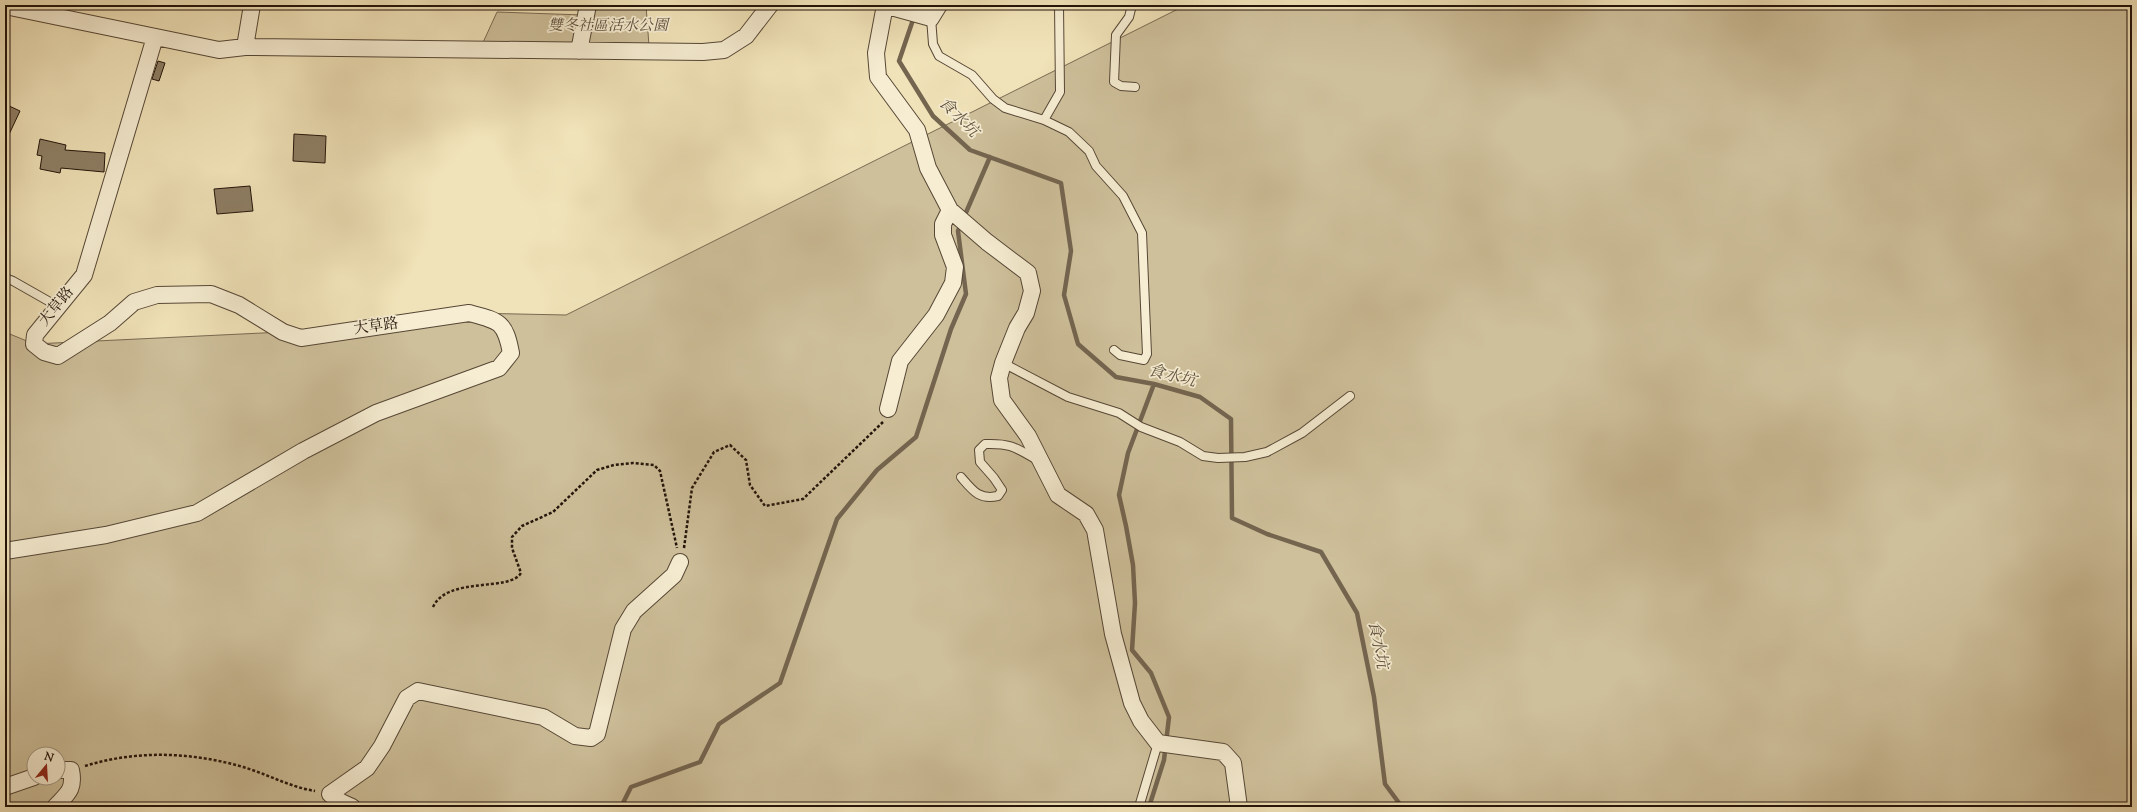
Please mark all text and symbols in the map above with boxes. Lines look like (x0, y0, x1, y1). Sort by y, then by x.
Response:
park label: 雙冬社區活水公園 (548, 16, 670, 37)
water label: 食水坑 (933, 93, 985, 145)
street label: 大草路 (35, 283, 79, 331)
street label: 大草路 (352, 313, 400, 341)
water label: 食水坑 (1146, 360, 1200, 394)
water label: 食水坑 (1361, 619, 1393, 673)
north arrow (26, 746, 66, 786)
text: N (41, 748, 56, 766)

